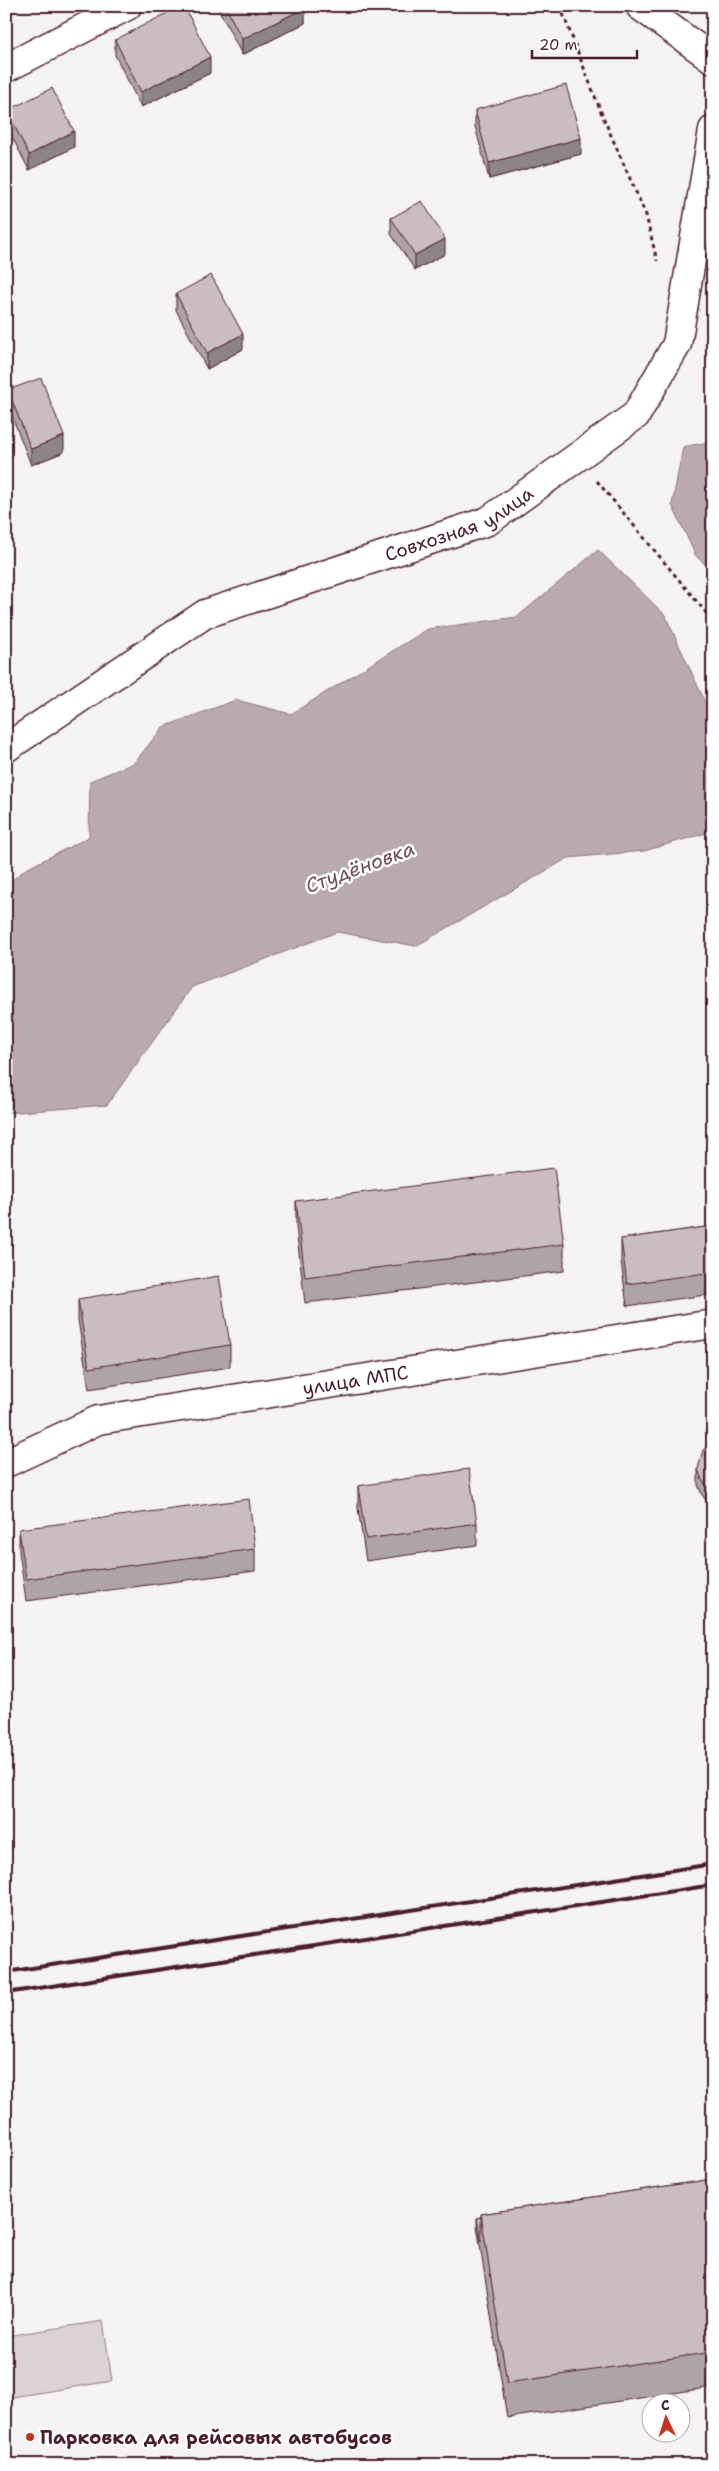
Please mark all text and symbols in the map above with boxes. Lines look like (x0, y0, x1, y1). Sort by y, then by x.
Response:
scale bar (532, 28, 636, 60)
text: 20 m (539, 35, 578, 55)
street label: Совхозная улица (381, 480, 538, 567)
water label: Студёновка (302, 835, 418, 899)
street label: улица МПС (301, 1359, 410, 1400)
north arrow (642, 2394, 692, 2444)
text: С (660, 2396, 670, 2414)
place label: Парковка для рейсовых автобусов (40, 2425, 392, 2450)
marker: Парковка для рейсовых автобусов (24, 2431, 36, 2443)

